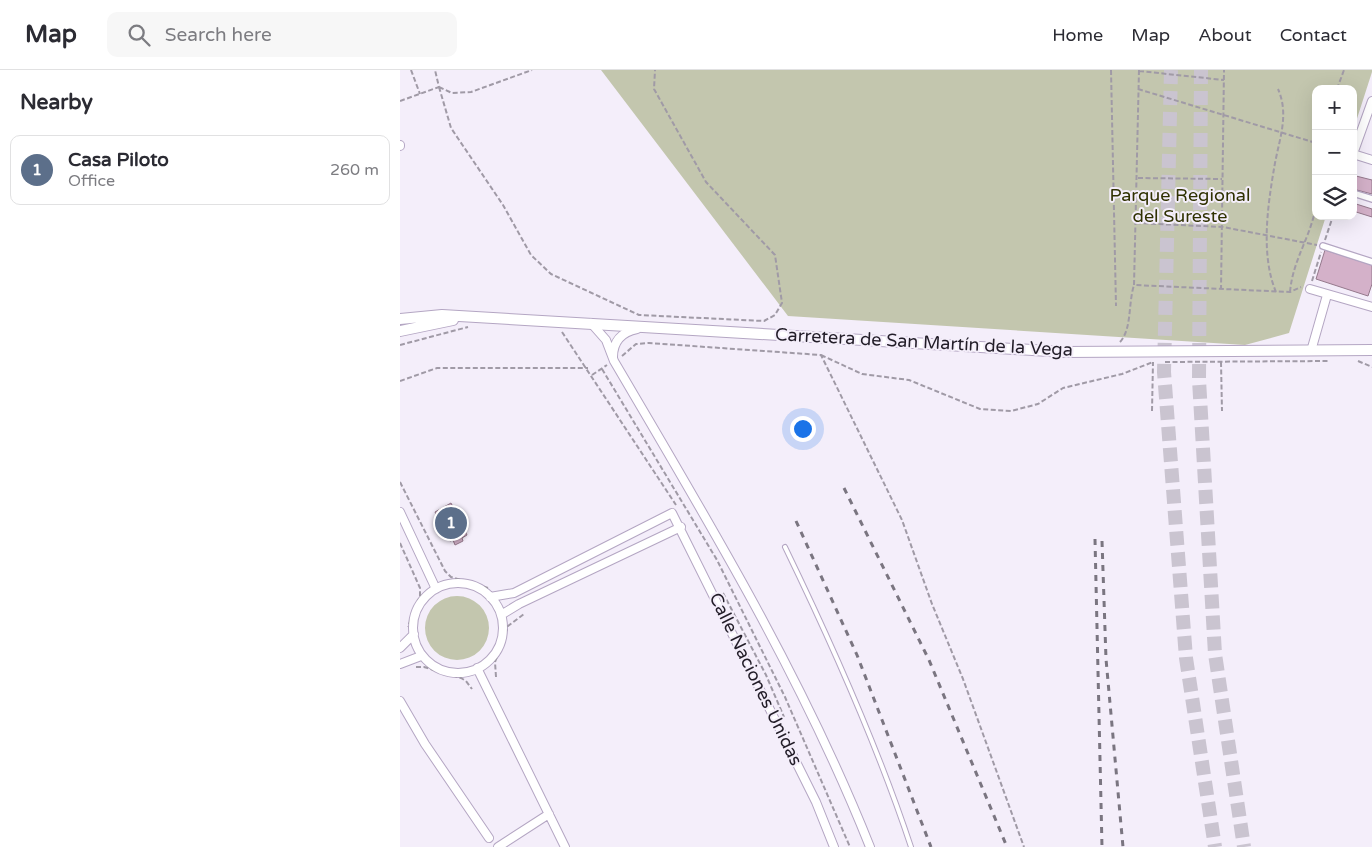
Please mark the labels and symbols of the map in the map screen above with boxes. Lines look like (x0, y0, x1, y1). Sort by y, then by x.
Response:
park label: Parque Regional del Sureste (1110, 184, 1250, 227)
street label: Carretera de San Martín de la Vega (775, 323, 1073, 361)
your location (790, 416, 816, 442)
pin: 1 (435, 504, 467, 542)
street label: Calle Naciones Unidas (705, 589, 807, 769)

